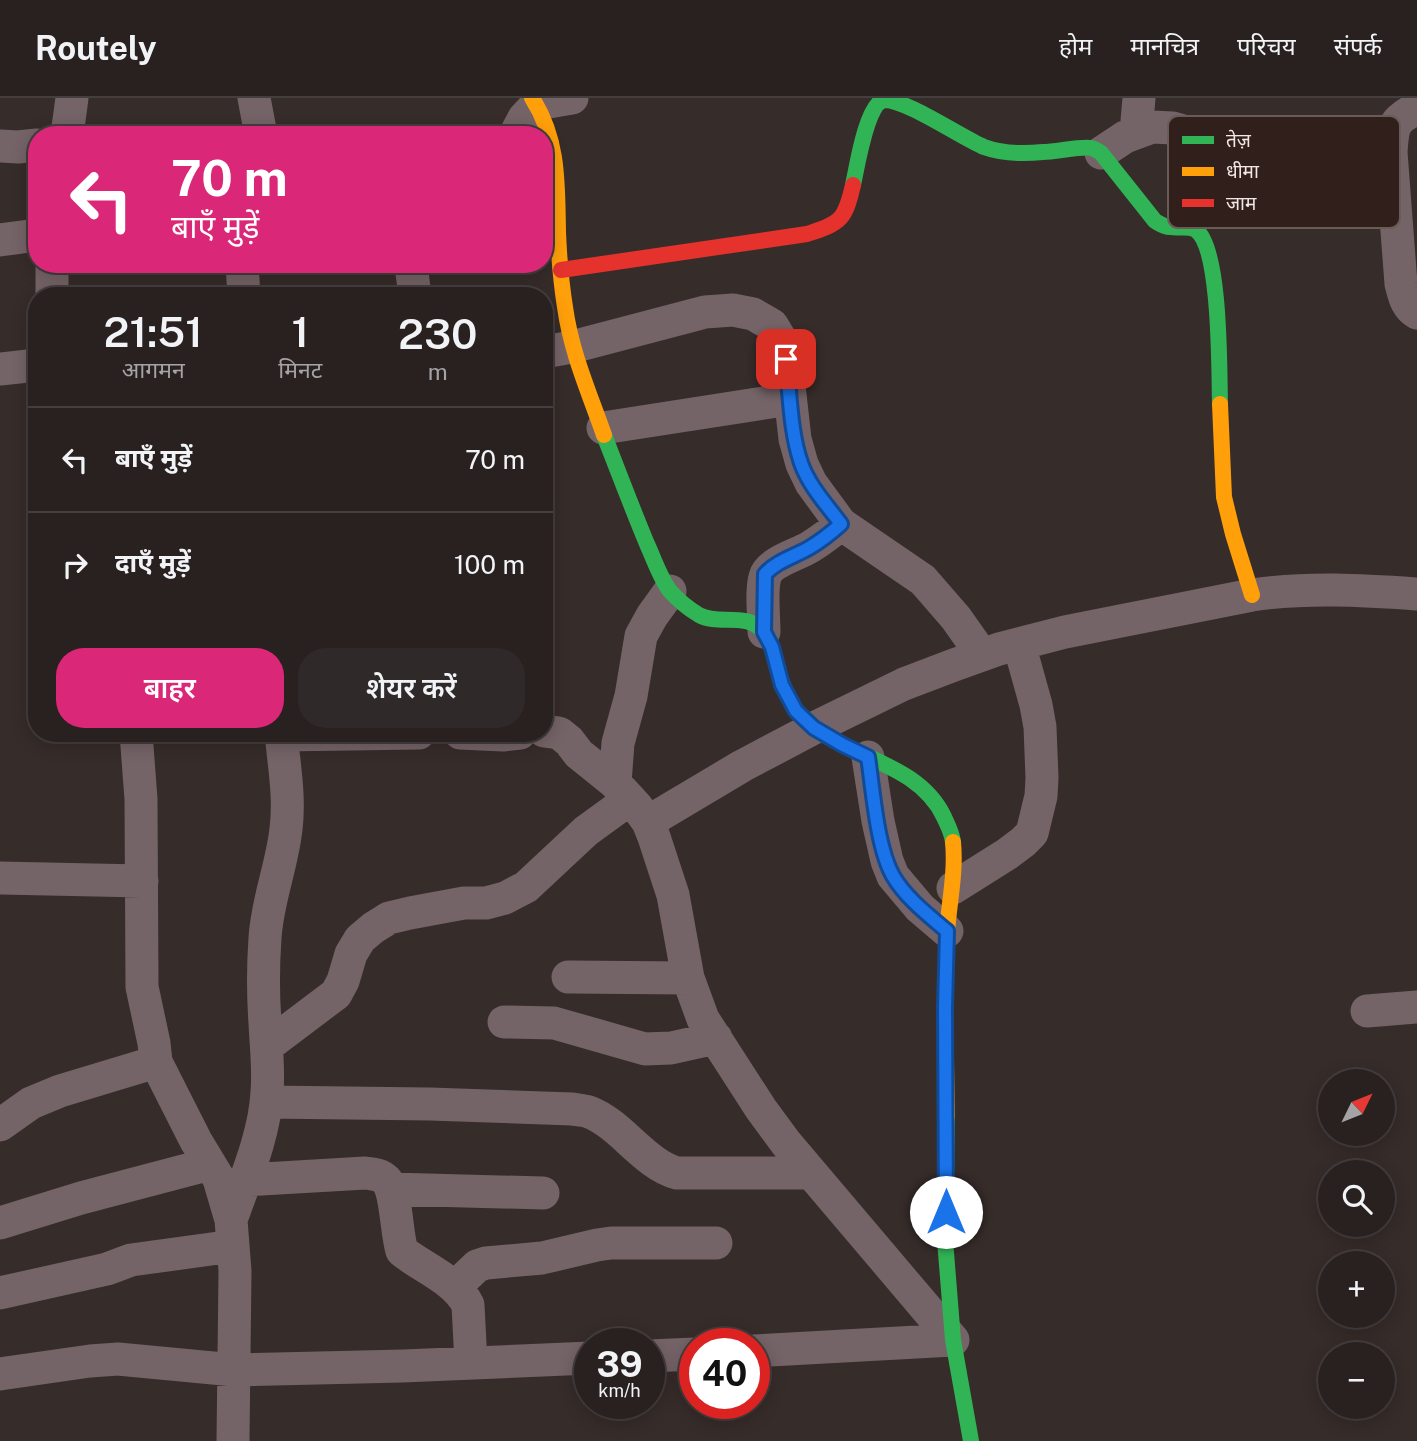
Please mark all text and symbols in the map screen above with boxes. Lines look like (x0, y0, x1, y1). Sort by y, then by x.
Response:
text: Routely (35, 29, 157, 67)
text: होम (1059, 32, 1092, 60)
text: मानचित्र (1130, 32, 1199, 60)
text: परिचय (1237, 32, 1296, 60)
text: संपर्क (1334, 32, 1382, 60)
legend (1168, 116, 1400, 228)
text: तेज़ (1226, 129, 1252, 151)
text: 70 m (171, 149, 288, 207)
icon: left (56, 154, 147, 245)
text: धीमा (1226, 160, 1260, 182)
text: जाम (1226, 192, 1257, 214)
text: बाएँ मुड़ें (171, 208, 259, 245)
text: 21:51 (104, 307, 203, 356)
text: 1 (292, 307, 309, 356)
text: 230 (398, 309, 477, 358)
pin (756, 329, 816, 389)
icon: arrive (767, 340, 805, 378)
text: आगमन (122, 356, 185, 383)
text: मिनट (278, 356, 322, 383)
text: m (428, 358, 448, 385)
icon: left (56, 441, 94, 479)
text: बाएँ मुड़ें (115, 442, 192, 473)
text: 70 m (465, 444, 525, 475)
icon: right (56, 546, 94, 584)
text: दाएँ मुड़ें (115, 547, 191, 578)
text: 100 m (454, 549, 525, 580)
button: बाहर (56, 648, 284, 728)
button: शेयर करें (298, 648, 525, 728)
north arrow (1318, 1069, 1395, 1146)
map controls (1318, 1069, 1395, 1419)
button: search (1318, 1160, 1395, 1237)
position arrow (909, 1175, 983, 1249)
button: + (1318, 1251, 1395, 1328)
speed limit sign: 40 (679, 1328, 770, 1419)
button: − (1318, 1342, 1395, 1419)
text: 39 (596, 1344, 643, 1385)
text: km/h (598, 1380, 641, 1401)

